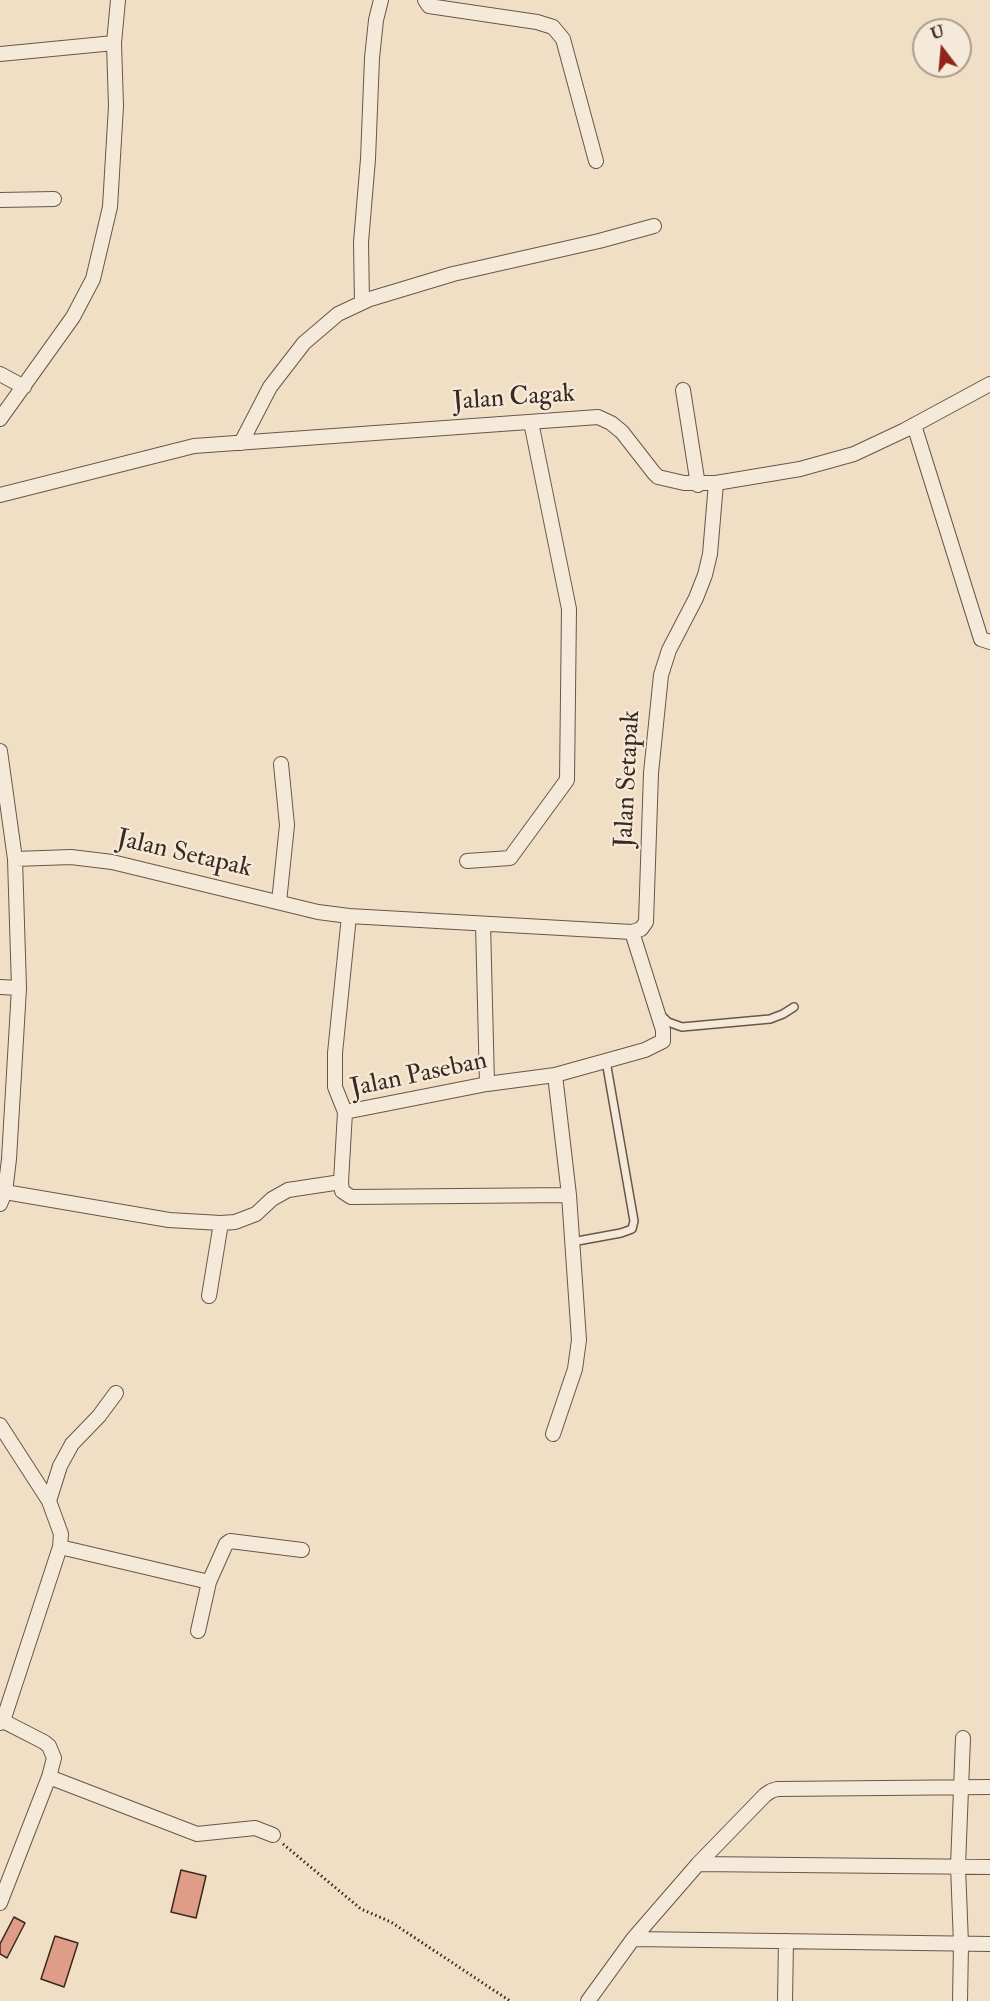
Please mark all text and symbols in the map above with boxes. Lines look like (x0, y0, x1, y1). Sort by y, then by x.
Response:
north arrow (912, 18, 972, 78)
text: U (928, 21, 947, 44)
street label: Jalan Cagak (452, 379, 576, 419)
street label: Jalan Setapak (610, 709, 648, 849)
street label: Jalan Setapak (113, 824, 255, 886)
street label: Jalan Paseban (348, 1046, 490, 1106)

